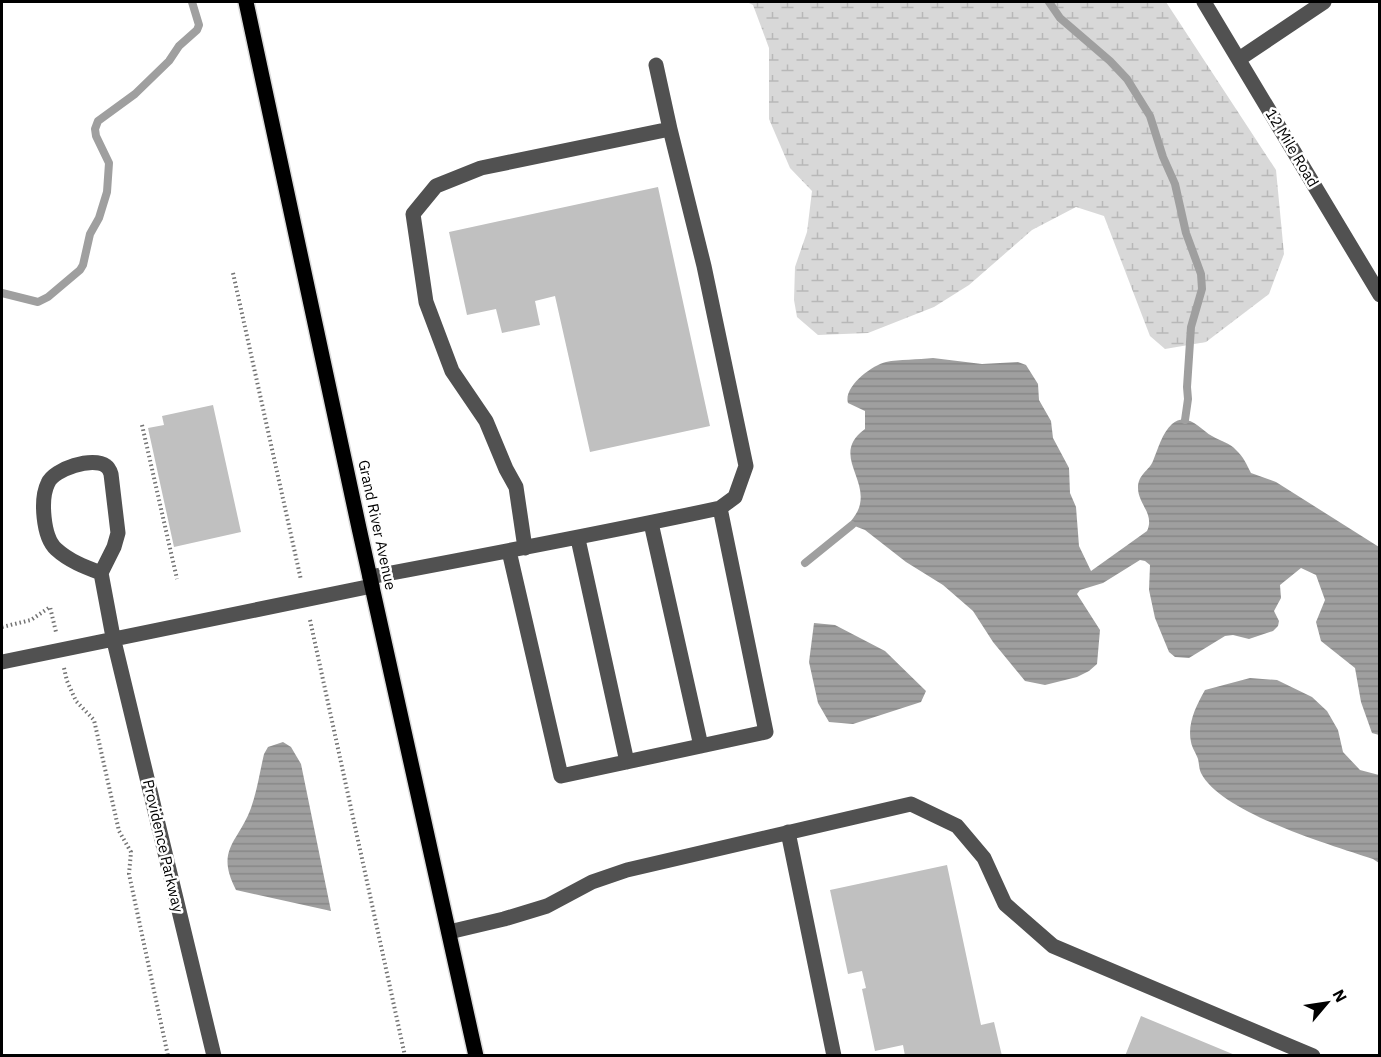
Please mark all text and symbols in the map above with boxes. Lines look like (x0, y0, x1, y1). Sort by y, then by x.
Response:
street label: 12 Mile Road (1262, 105, 1323, 190)
street label: Grand River Avenue (354, 458, 401, 592)
street label: Providence Parkway (139, 778, 188, 915)
north arrow (1297, 973, 1357, 1033)
text: N (1329, 986, 1352, 1006)

